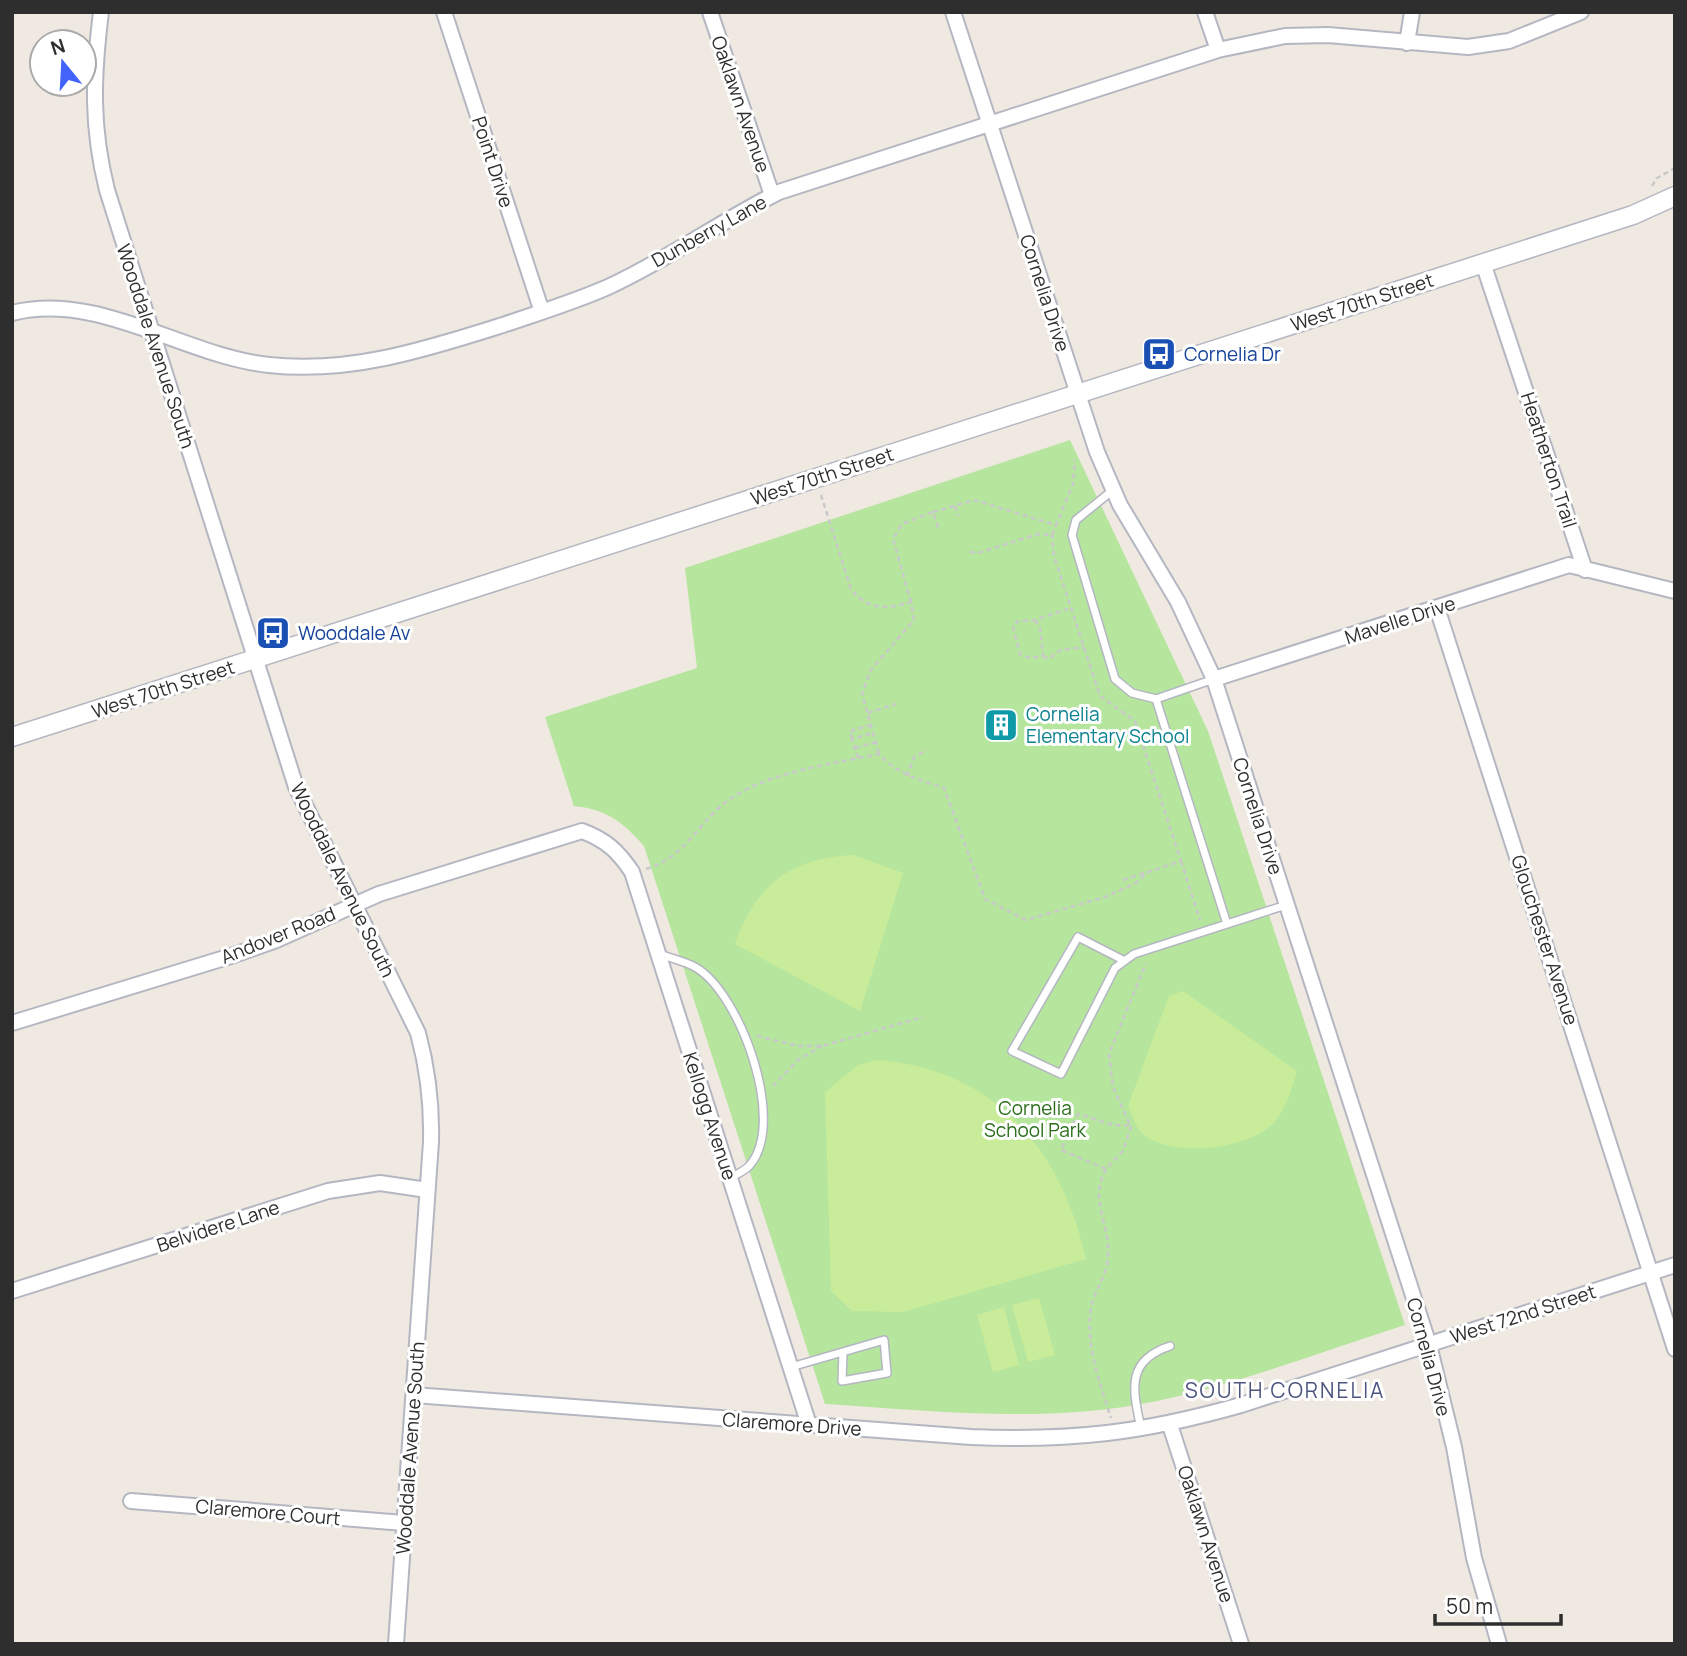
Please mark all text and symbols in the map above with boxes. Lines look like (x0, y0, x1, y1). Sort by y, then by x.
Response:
north arrow (28, 28, 98, 98)
text: N (47, 32, 68, 61)
street label: Oaklawn Avenue (705, 32, 777, 176)
street label: Point Drive (466, 113, 520, 211)
street label: Dunberry Lane (647, 189, 771, 273)
street label: Cornelia Drive (1014, 231, 1076, 355)
street label: Wooddale Avenue South (111, 240, 201, 452)
street label: West 70th Street (1287, 267, 1437, 337)
bus stop icon: Cornelia Dr (1140, 335, 1178, 373)
place label: Cornelia Dr (1184, 341, 1281, 367)
street label: Heatherton Trail (1515, 389, 1583, 531)
street label: West 70th Street (747, 441, 897, 511)
street label: Mavelle Drive (1341, 590, 1459, 650)
bus stop icon: Wooddale Av (254, 614, 292, 652)
place label: Wooddale Av (298, 620, 411, 646)
street label: West 70th Street (88, 654, 238, 724)
place label: Cornelia Elementary School (1026, 701, 1189, 749)
building icon: Cornelia Elementary School (982, 706, 1020, 744)
street label: Cornelia Drive (1227, 754, 1289, 878)
street label: Wooddale Avenue South (285, 778, 401, 982)
street label: Glouchester Avenue (1505, 852, 1585, 1028)
street label: Andover Road (217, 900, 339, 970)
street label: Kellogg Avenue (677, 1049, 743, 1183)
park label: Cornelia School Park (984, 1095, 1087, 1143)
street label: Belvidere Lane (153, 1194, 283, 1258)
street label: West 72nd Street (1447, 1278, 1599, 1350)
street label: Cornelia Drive (1401, 1295, 1457, 1419)
street label: Wooddale Avenue South (390, 1341, 430, 1555)
district label: SOUTH CORNELIA (1185, 1376, 1385, 1404)
street label: Claremore Drive (722, 1406, 862, 1442)
street label: Oaklawn Avenue (1172, 1462, 1240, 1606)
street label: Claremore Court (194, 1493, 342, 1531)
scale bar (1435, 1582, 1561, 1626)
text: 50 m (1446, 1592, 1493, 1620)

